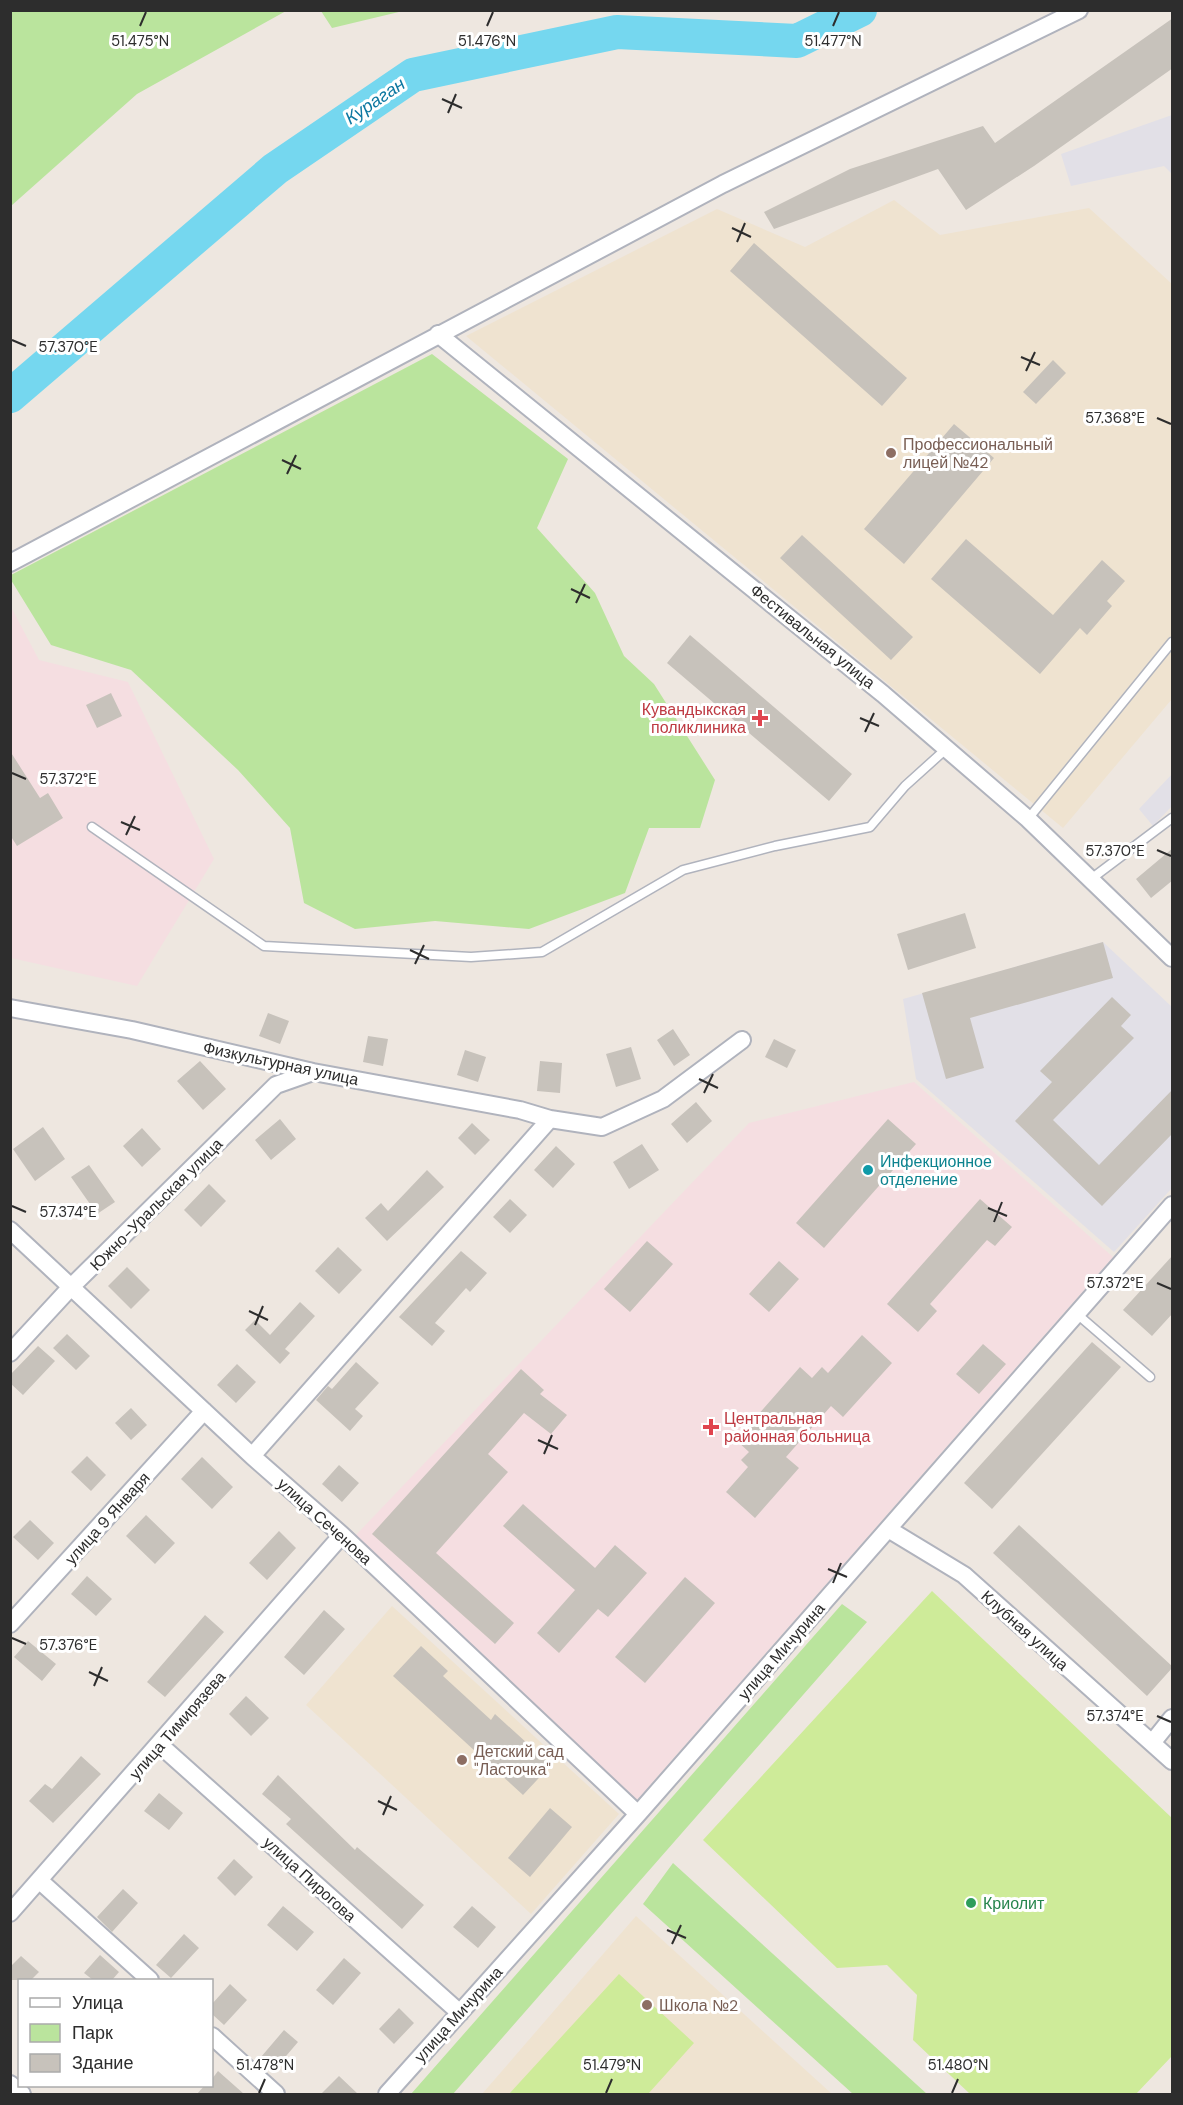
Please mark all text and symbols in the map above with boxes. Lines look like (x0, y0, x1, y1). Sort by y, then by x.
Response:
text: 51.475°N (111, 31, 169, 51)
text: 51.476°N (458, 31, 516, 51)
text: 51.477°N (804, 31, 862, 51)
water label: Кураган (340, 72, 410, 130)
text: 57.370°E (38, 337, 98, 357)
text: 57.368°E (1085, 408, 1145, 428)
place label: Профессиональный лицей №42 (903, 434, 1053, 473)
marker: Профессиональный лицей №42 (884, 446, 898, 460)
street label: Фестивальная улица (746, 580, 880, 693)
place label: Кувандыкская поликлиника (642, 699, 746, 738)
marker: Кувандыкская поликлиника (751, 709, 769, 727)
text: 57.372°E (39, 769, 97, 789)
text: 57.370°E (1085, 841, 1145, 861)
street label: Физкультурная улица (201, 1037, 361, 1090)
street label: Южно-Уральская улица (86, 1133, 227, 1275)
place label: Инфекционное отделение (880, 1151, 992, 1190)
marker: Инфекционное отделение (861, 1163, 875, 1177)
text: 57.374°E (39, 1202, 97, 1222)
text: 57.372°E (1086, 1273, 1144, 1293)
place label: Центральная районная больница (724, 1408, 870, 1447)
marker: Центральная районная больница (702, 1418, 720, 1436)
street label: улица 9 Января (60, 1468, 155, 1569)
street label: улица Сеченова (273, 1473, 376, 1570)
street label: Клубная улица (977, 1586, 1073, 1675)
street label: улица Мичурина (733, 1598, 829, 1704)
text: 57.376°E (39, 1635, 97, 1655)
street label: улица Тимирязева (125, 1667, 230, 1784)
text: 57.374°E (1086, 1706, 1144, 1726)
place label: Детский сад "Ласточка" (474, 1741, 564, 1780)
marker: Детский сад "Ласточка" (455, 1753, 469, 1767)
street label: улица Пирогова (259, 1832, 361, 1927)
place label: Криолит (983, 1893, 1045, 1914)
marker: Криолит (964, 1896, 978, 1910)
street label: улица Мичурина (410, 1962, 507, 2067)
legend (18, 1979, 213, 2087)
text: Улица (72, 1991, 124, 2015)
place label: Школа №2 (659, 1995, 738, 2016)
marker: Школа №2 (640, 1998, 654, 2012)
text: Парк (72, 2021, 113, 2045)
text: Здание (72, 2051, 133, 2075)
text: 51.478°N (236, 2055, 294, 2075)
text: 51.479°N (583, 2055, 641, 2075)
text: 51.480°N (928, 2055, 988, 2075)

